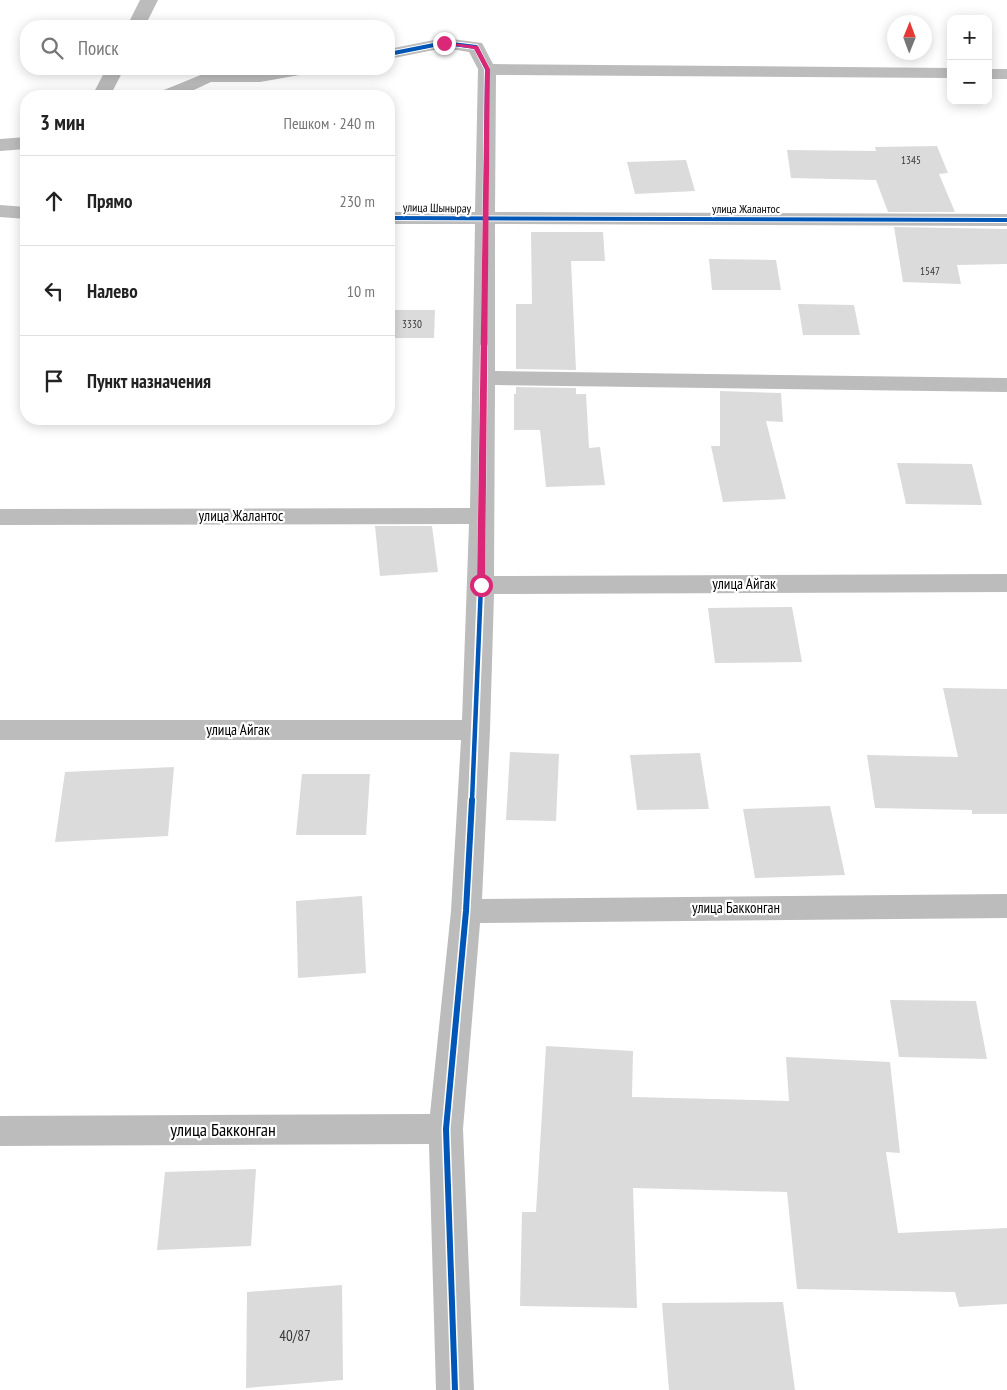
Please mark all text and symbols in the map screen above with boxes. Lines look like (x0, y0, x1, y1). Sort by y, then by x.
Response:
north arrow (887, 15, 932, 60)
map controls (947, 15, 992, 105)
button: + (947, 15, 992, 60)
search box (20, 20, 395, 75)
route end (433, 32, 456, 55)
icon: search (38, 34, 66, 62)
text: Поиск (78, 36, 119, 60)
button: − (947, 60, 992, 105)
text: 3 мин (40, 109, 85, 136)
text: Пешком · 240 m (284, 113, 375, 133)
house number: 1345 (901, 153, 921, 167)
icon: ahead (40, 187, 68, 215)
text: Прямо (87, 189, 132, 213)
text: 230 m (340, 191, 375, 211)
street label: улица Шынырау (403, 199, 472, 216)
street label: улица Жалантос (712, 201, 781, 216)
house number: 1547 (920, 264, 940, 278)
icon: left (40, 277, 68, 305)
text: Налево (87, 279, 138, 303)
text: 10 m (347, 281, 375, 301)
house number: 3330 (402, 317, 422, 331)
icon: arrive (40, 367, 68, 395)
text: Пункт назначения (87, 369, 211, 393)
street label: улица Жалантос (199, 506, 284, 525)
route start (470, 574, 493, 597)
street label: улица Айгак (712, 574, 776, 593)
street label: улица Айгак (206, 720, 270, 739)
street label: улица Бакконган (692, 898, 780, 917)
street label: улица Бакконган (170, 1118, 276, 1141)
house number: 40/87 (279, 1326, 311, 1345)

